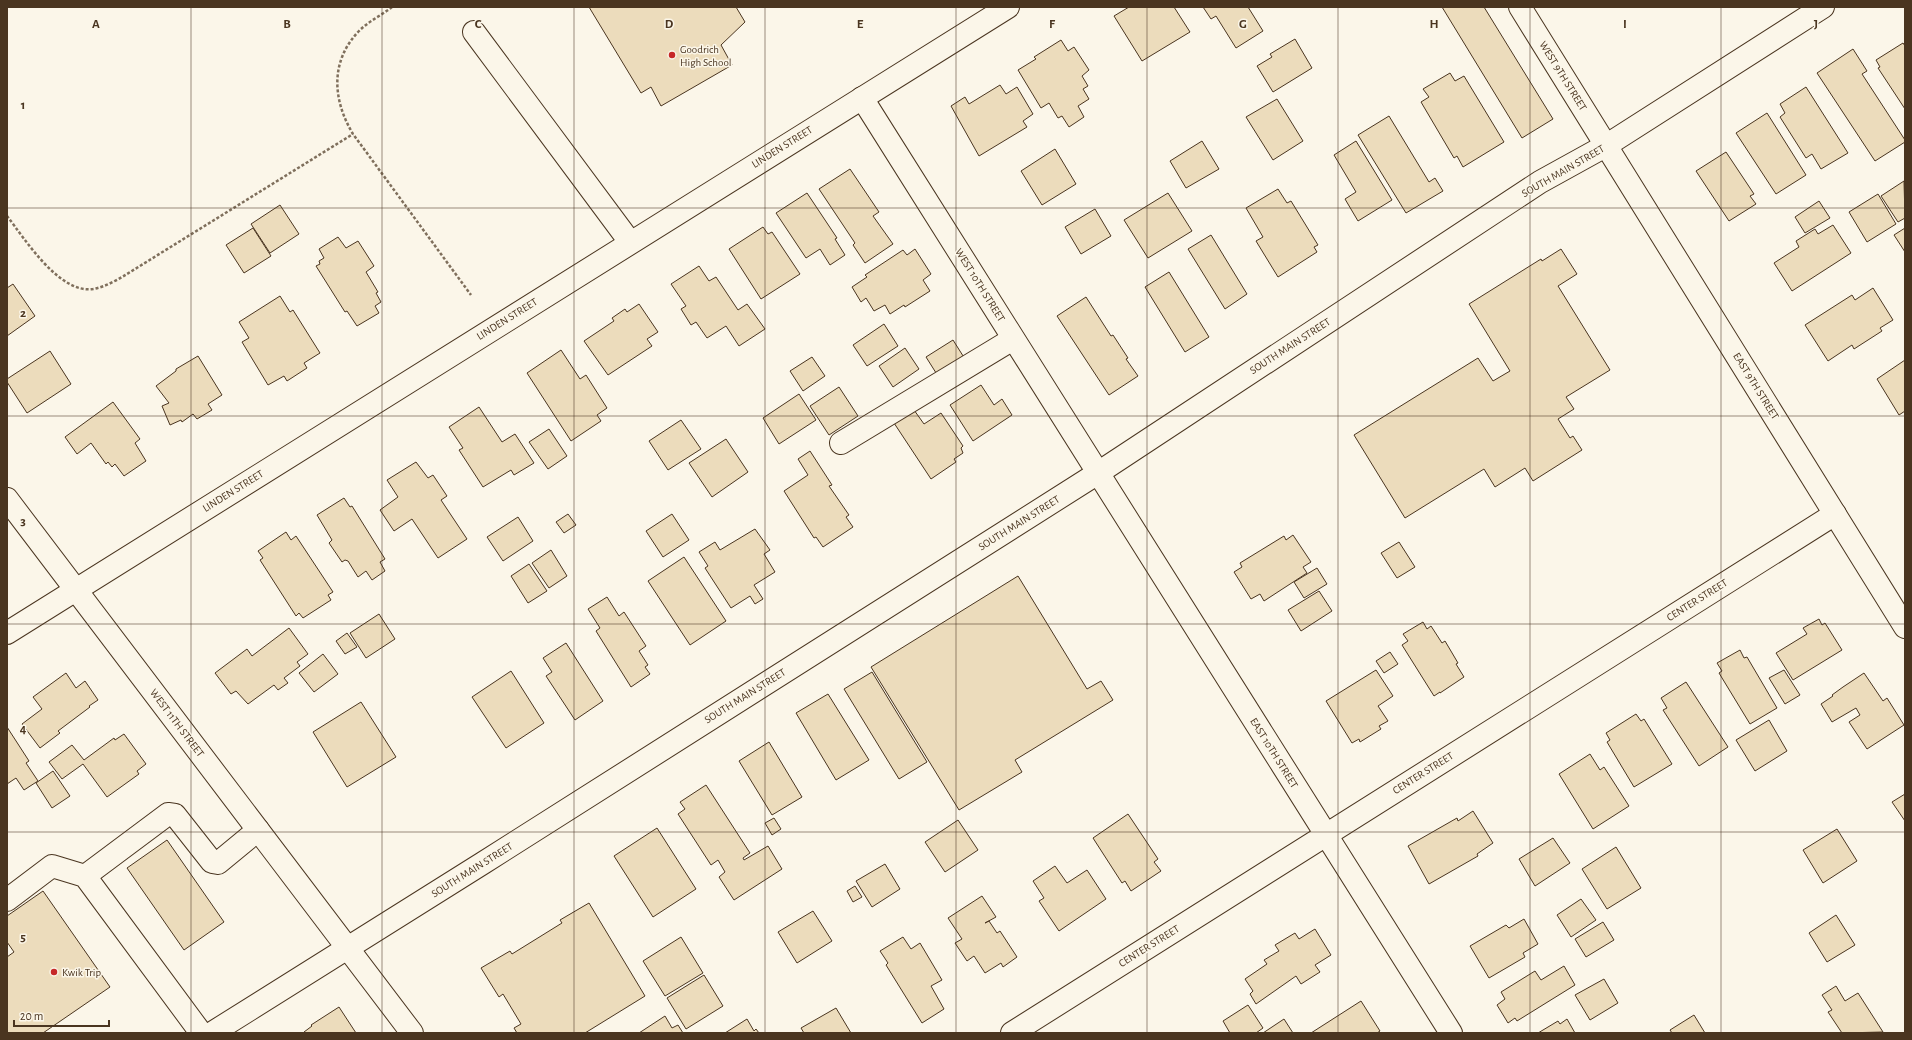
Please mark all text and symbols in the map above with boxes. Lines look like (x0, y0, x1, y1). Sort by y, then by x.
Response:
text: A (92, 18, 100, 31)
text: B (283, 18, 291, 31)
text: C (475, 18, 482, 31)
text: D (665, 18, 674, 31)
text: E (857, 18, 864, 31)
text: F (1049, 18, 1056, 31)
text: G (1239, 18, 1247, 31)
text: H (1429, 18, 1439, 31)
text: I (1623, 18, 1627, 31)
text: J (1814, 18, 1818, 31)
street label: WEST 9TH STREET (1537, 39, 1589, 113)
place label: Goodrich High School (680, 44, 732, 68)
marker: Goodrich High School (667, 50, 677, 60)
text: 1 (21, 99, 25, 112)
street label: LINDEN STREET (750, 124, 815, 170)
street label: SOUTH MAIN STREET (1520, 143, 1607, 199)
street label: WEST 10TH STREET (953, 246, 1007, 324)
street label: LINDEN STREET (475, 296, 540, 342)
text: 2 (20, 307, 26, 320)
street label: SOUTH MAIN STREET (1248, 316, 1333, 376)
street label: EAST 9TH STREET (1731, 351, 1781, 422)
street label: LINDEN STREET (201, 468, 266, 514)
street label: SOUTH MAIN STREET (976, 493, 1062, 552)
text: 3 (20, 515, 26, 528)
street label: CENTER STREET (1665, 577, 1730, 623)
street label: SOUTH MAIN STREET (702, 666, 788, 725)
street label: WEST 11TH STREET (148, 687, 206, 760)
street label: EAST 10TH STREET (1248, 716, 1300, 791)
text: 4 (20, 723, 27, 736)
street label: CENTER STREET (1391, 750, 1456, 796)
street label: SOUTH MAIN STREET (429, 840, 515, 899)
street label: CENTER STREET (1117, 923, 1182, 969)
text: 5 (20, 931, 26, 944)
marker: Kwik Trip (49, 967, 59, 977)
place label: Kwik Trip (62, 967, 102, 978)
scale bar (14, 1002, 109, 1028)
text: 20 m (20, 1010, 43, 1022)

